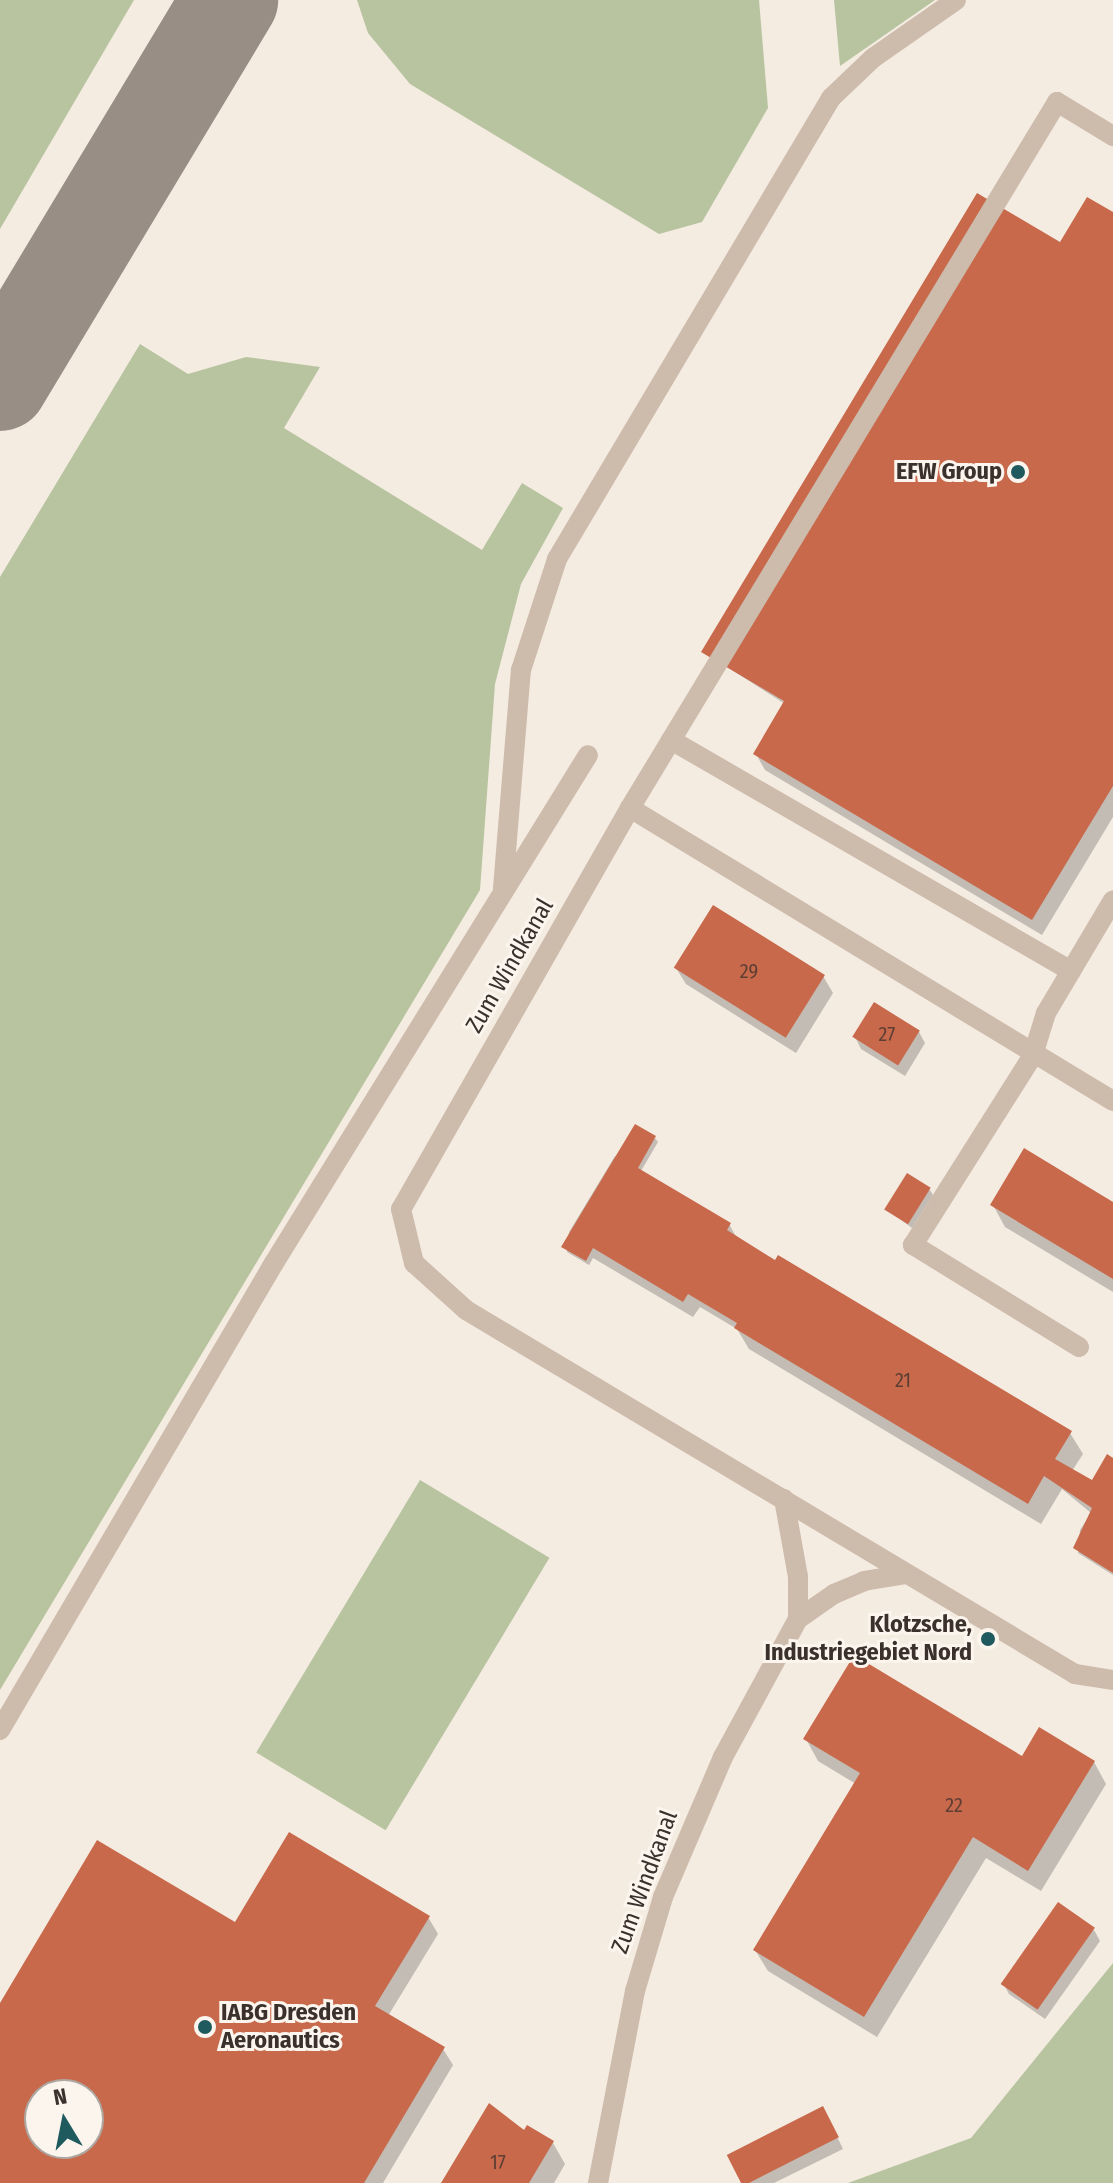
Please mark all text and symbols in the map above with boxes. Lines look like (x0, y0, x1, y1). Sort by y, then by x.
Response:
place label: EFW Group (896, 458, 1002, 486)
marker: EFW Group (1009, 463, 1027, 481)
street label: Zum Windkanal (460, 894, 560, 1038)
house number: 29 (740, 959, 758, 983)
house number: 27 (879, 1022, 895, 1046)
house number: 21 (895, 1368, 911, 1392)
place label: Klotzsche, Industriegebiet Nord (764, 1611, 972, 1667)
marker: Klotzsche, Industriegebiet Nord (979, 1630, 997, 1648)
house number: 22 (945, 1793, 963, 1817)
street label: Zum Windkanal (606, 1807, 684, 1957)
place label: IABG Dresden Aeronautics (221, 1999, 356, 2055)
marker: IABG Dresden Aeronautics (196, 2018, 214, 2036)
north arrow (24, 2079, 104, 2159)
text: N (51, 2082, 69, 2111)
house number: 17 (490, 2150, 506, 2174)

